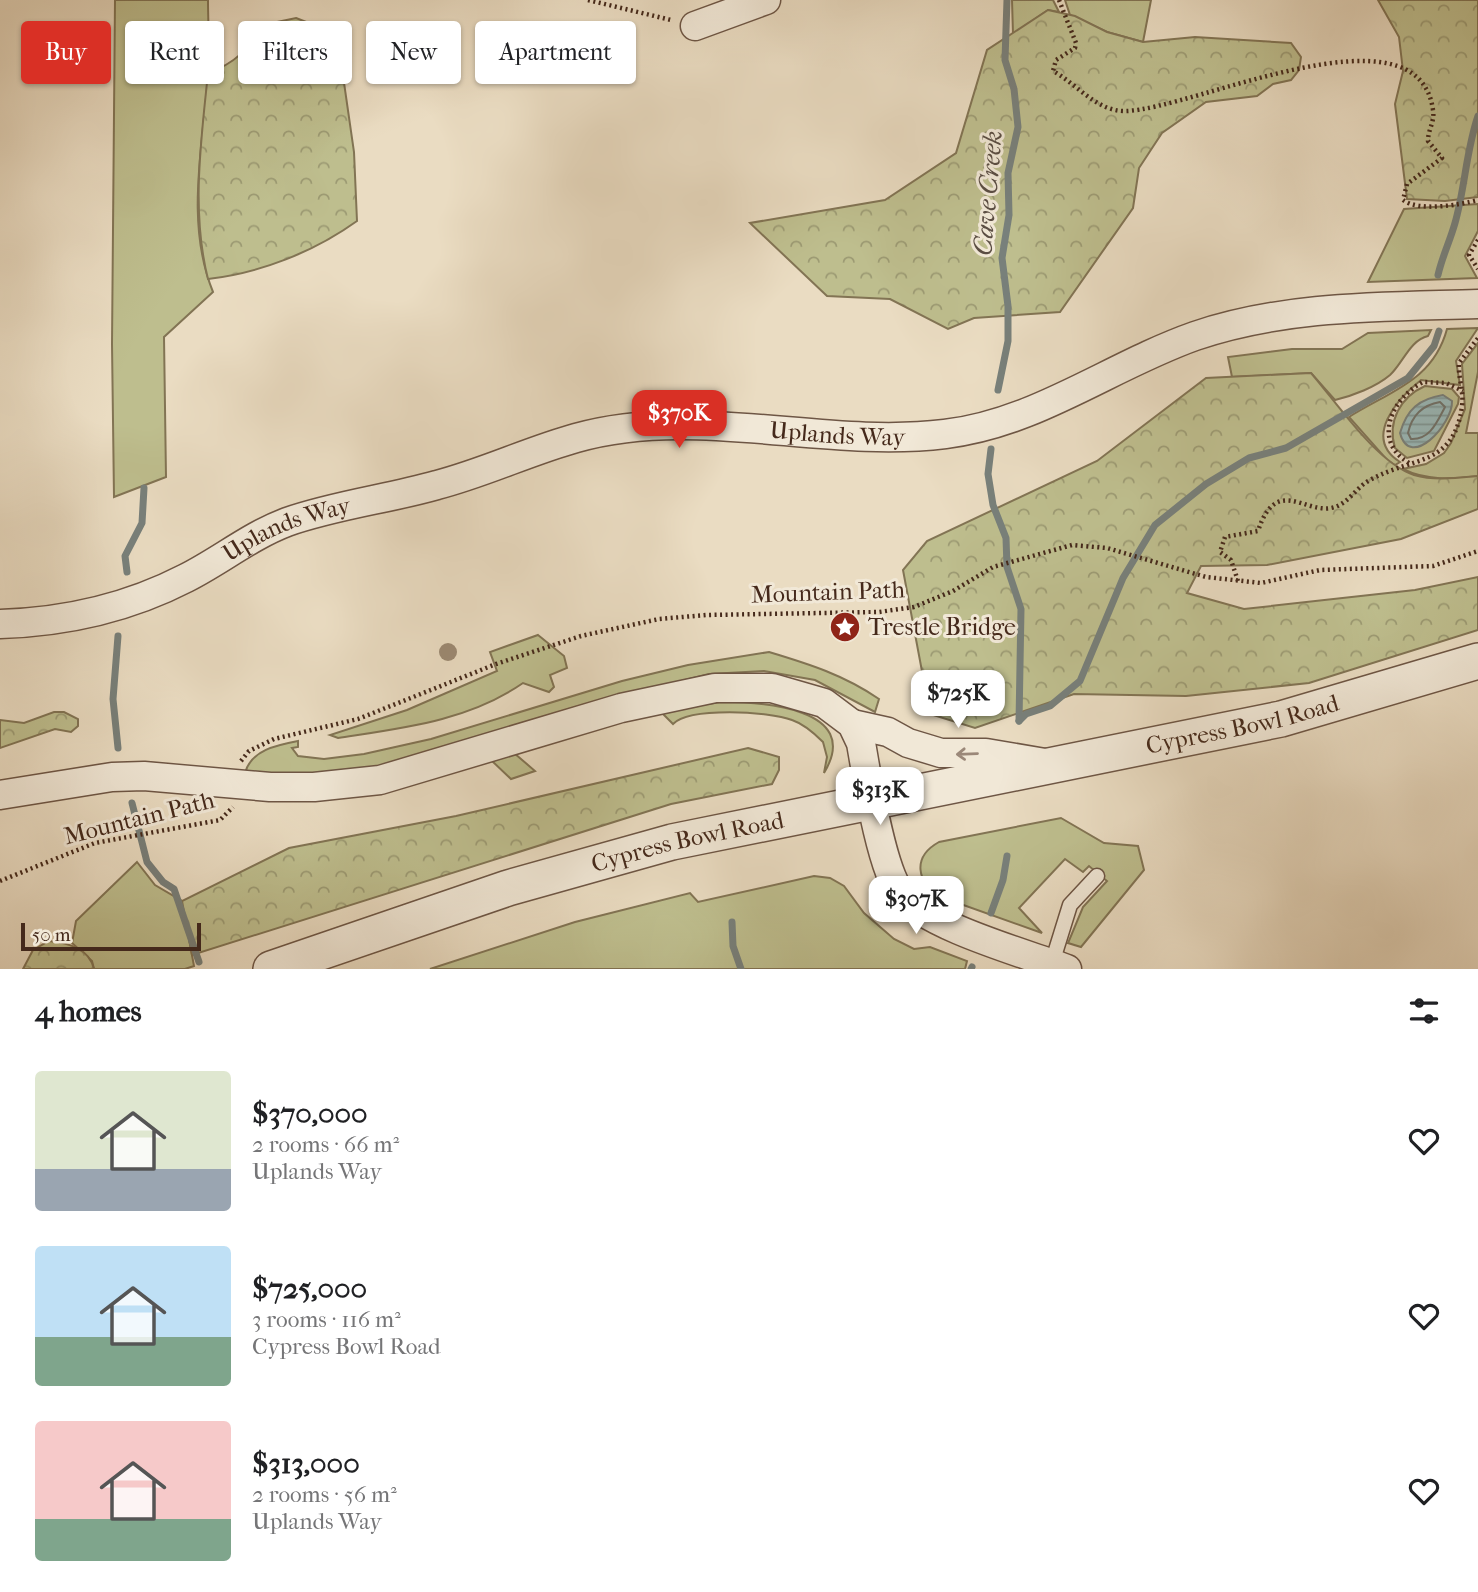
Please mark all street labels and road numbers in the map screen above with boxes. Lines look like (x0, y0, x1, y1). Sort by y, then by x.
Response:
street label: Uplands Way (769, 416, 906, 451)
street label: Uplands Way (218, 491, 354, 567)
street label: Mountain Path (750, 575, 906, 609)
street label: Cypress Bowl Road (1143, 689, 1343, 760)
street label: Mountain Path (61, 786, 218, 850)
street label: Cypress Bowl Road (588, 806, 787, 878)

